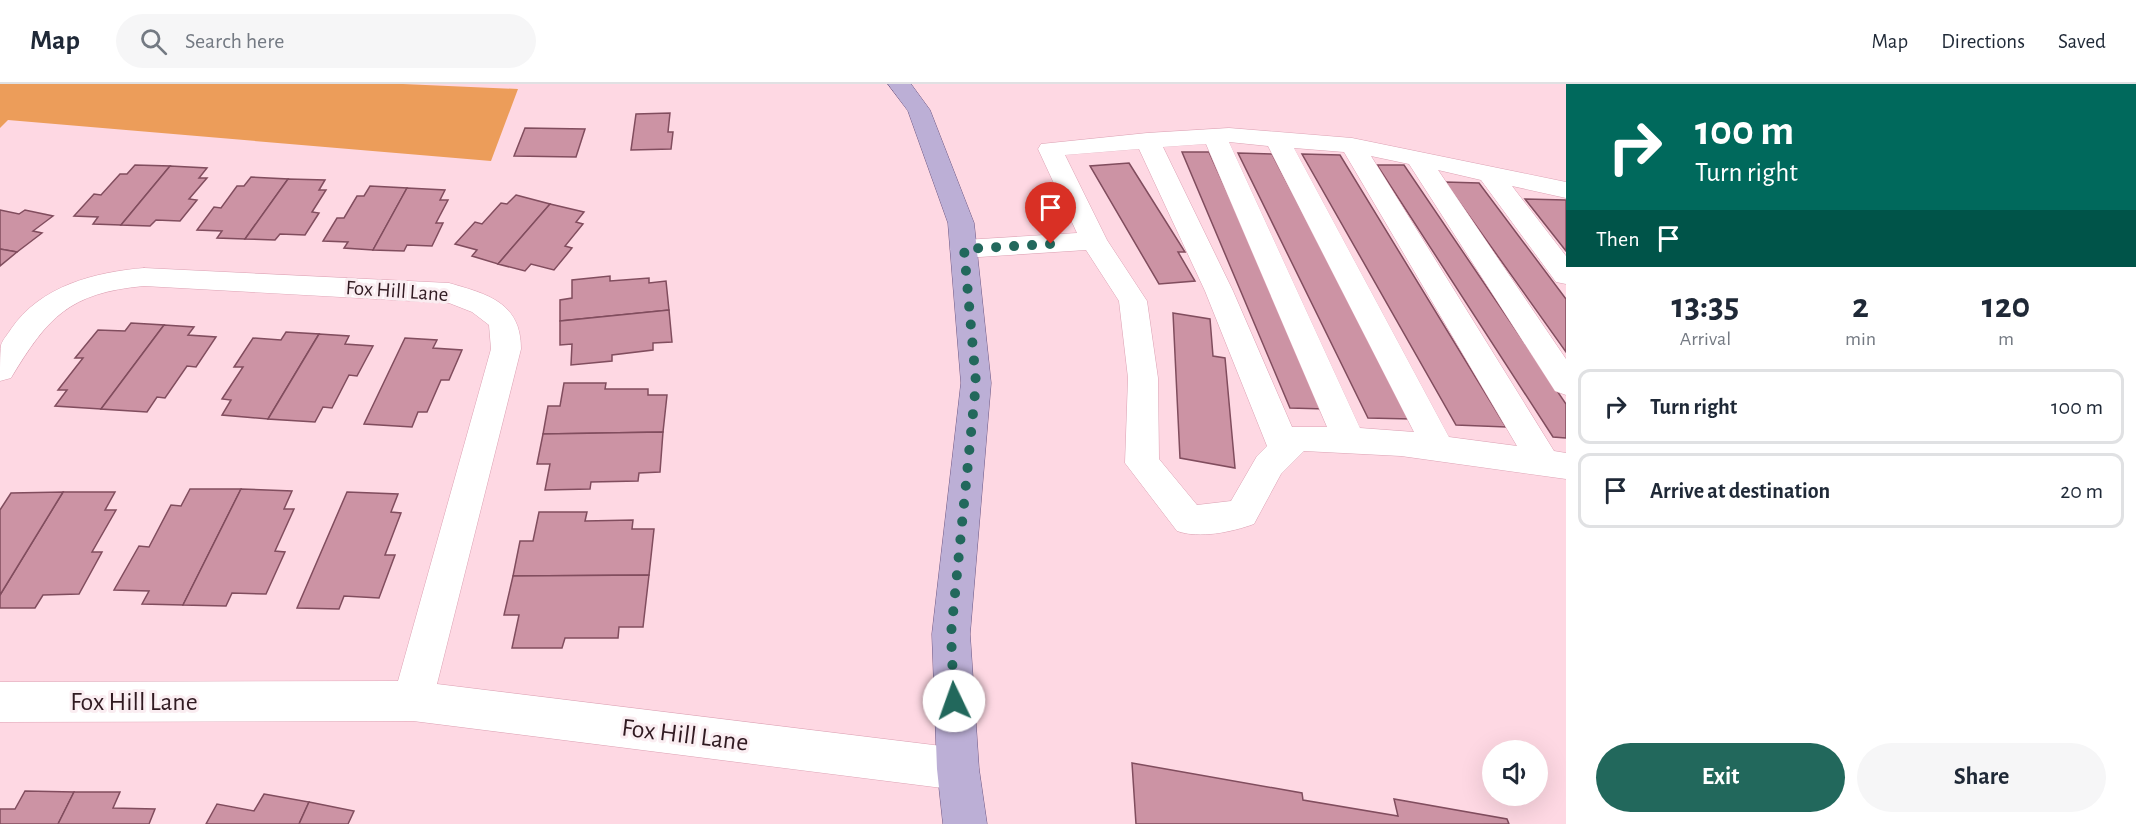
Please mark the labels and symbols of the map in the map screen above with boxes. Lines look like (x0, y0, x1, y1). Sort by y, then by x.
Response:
pin (1025, 182, 1076, 244)
street label: Fox Hill Lane (345, 277, 449, 305)
position arrow (922, 669, 986, 733)
street label: Fox Hill Lane (70, 689, 198, 715)
street label: Fox Hill Lane (620, 714, 750, 756)

